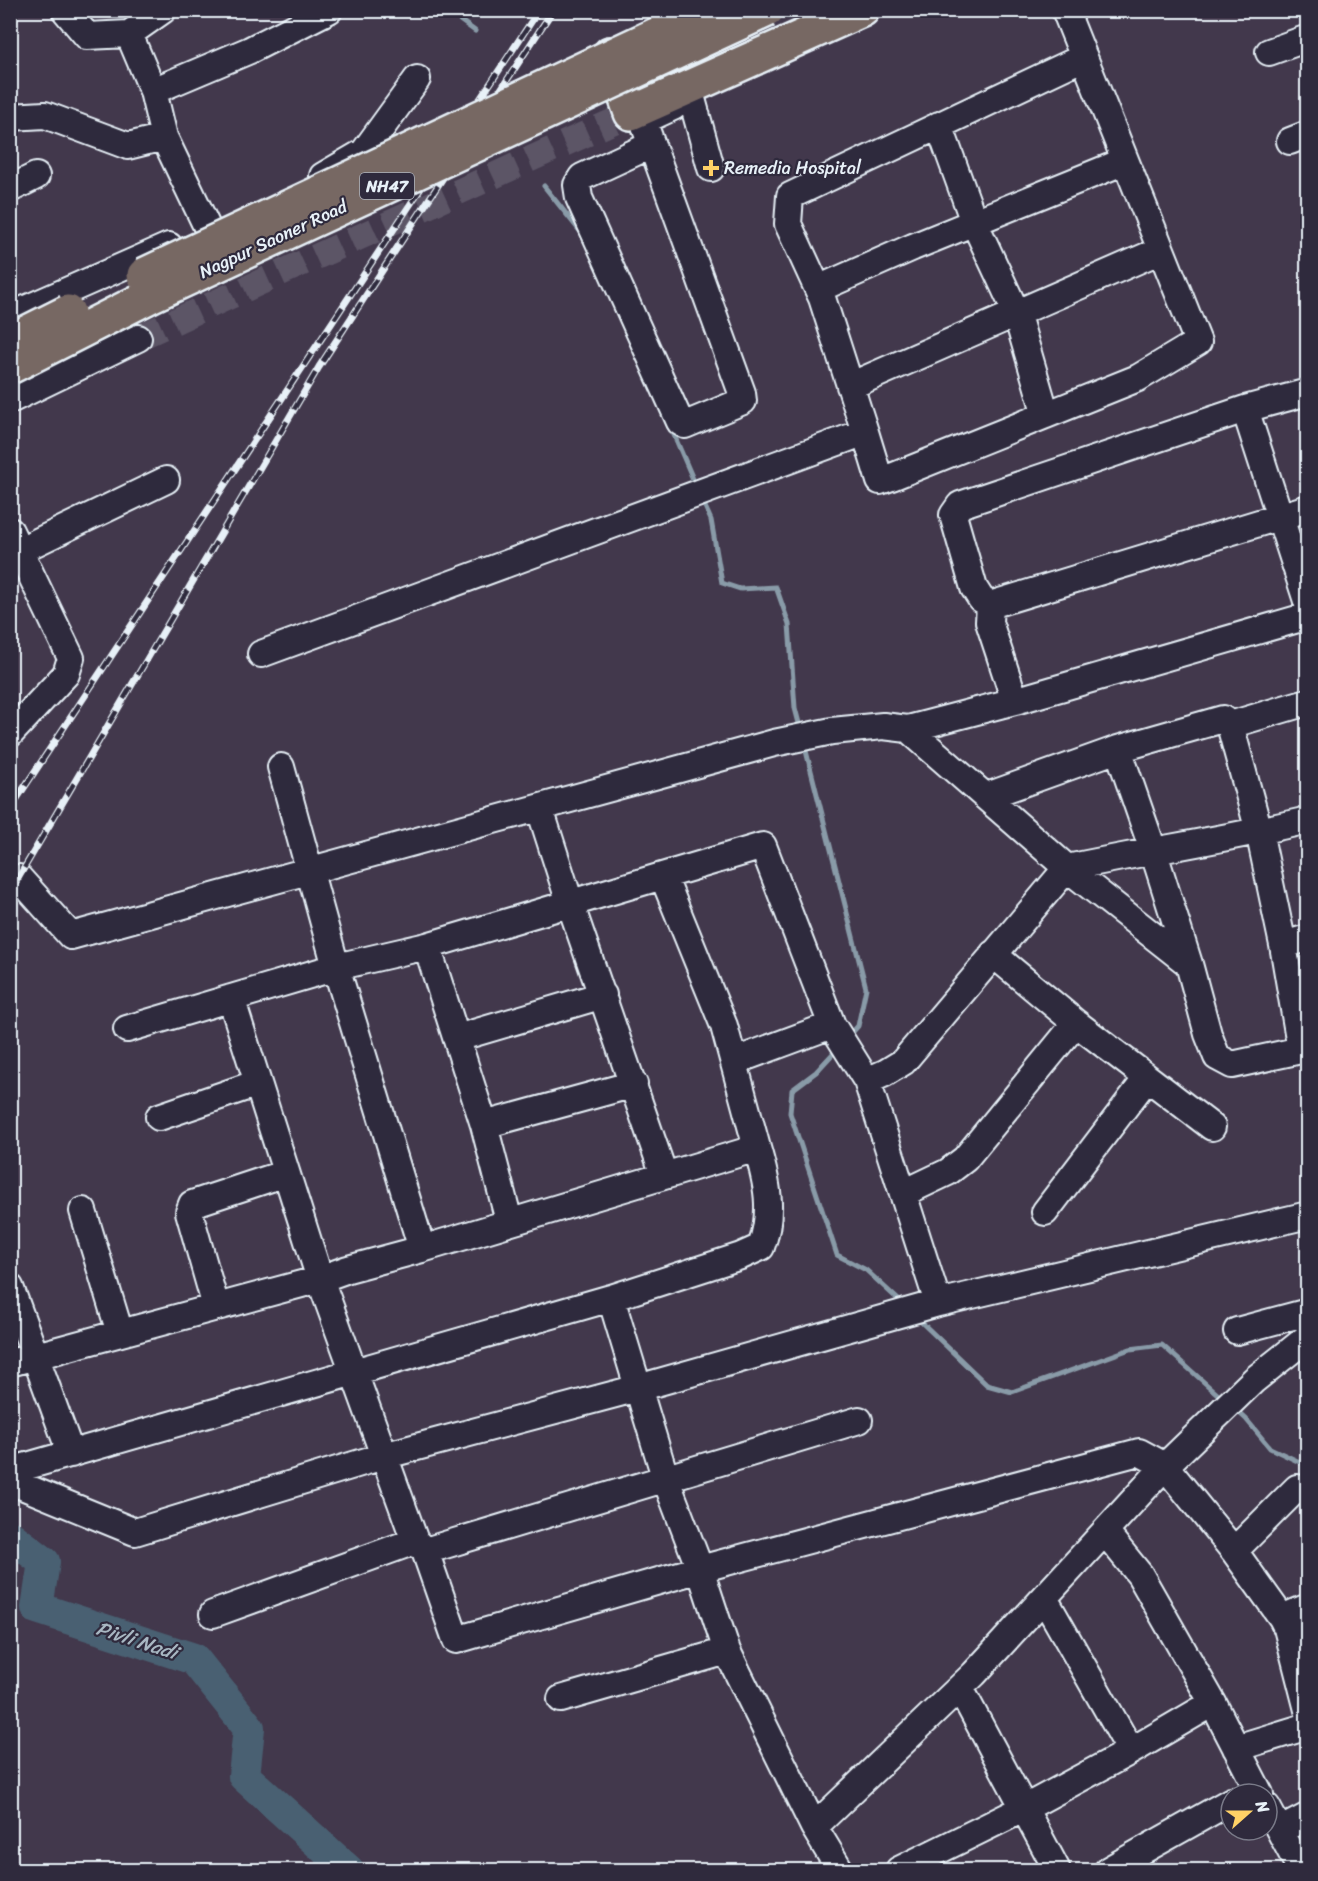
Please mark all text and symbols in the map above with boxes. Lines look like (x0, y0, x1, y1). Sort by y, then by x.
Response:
place label: Remedia Hospital (724, 152, 862, 184)
marker: Remedia Hospital (702, 159, 720, 177)
road number: NH47 (360, 173, 414, 199)
street label: Nagpur Saoner Road (193, 190, 354, 287)
water label: Pivli Nadi (92, 1611, 186, 1671)
north arrow (1219, 1782, 1279, 1842)
text: N (1247, 1795, 1278, 1818)

